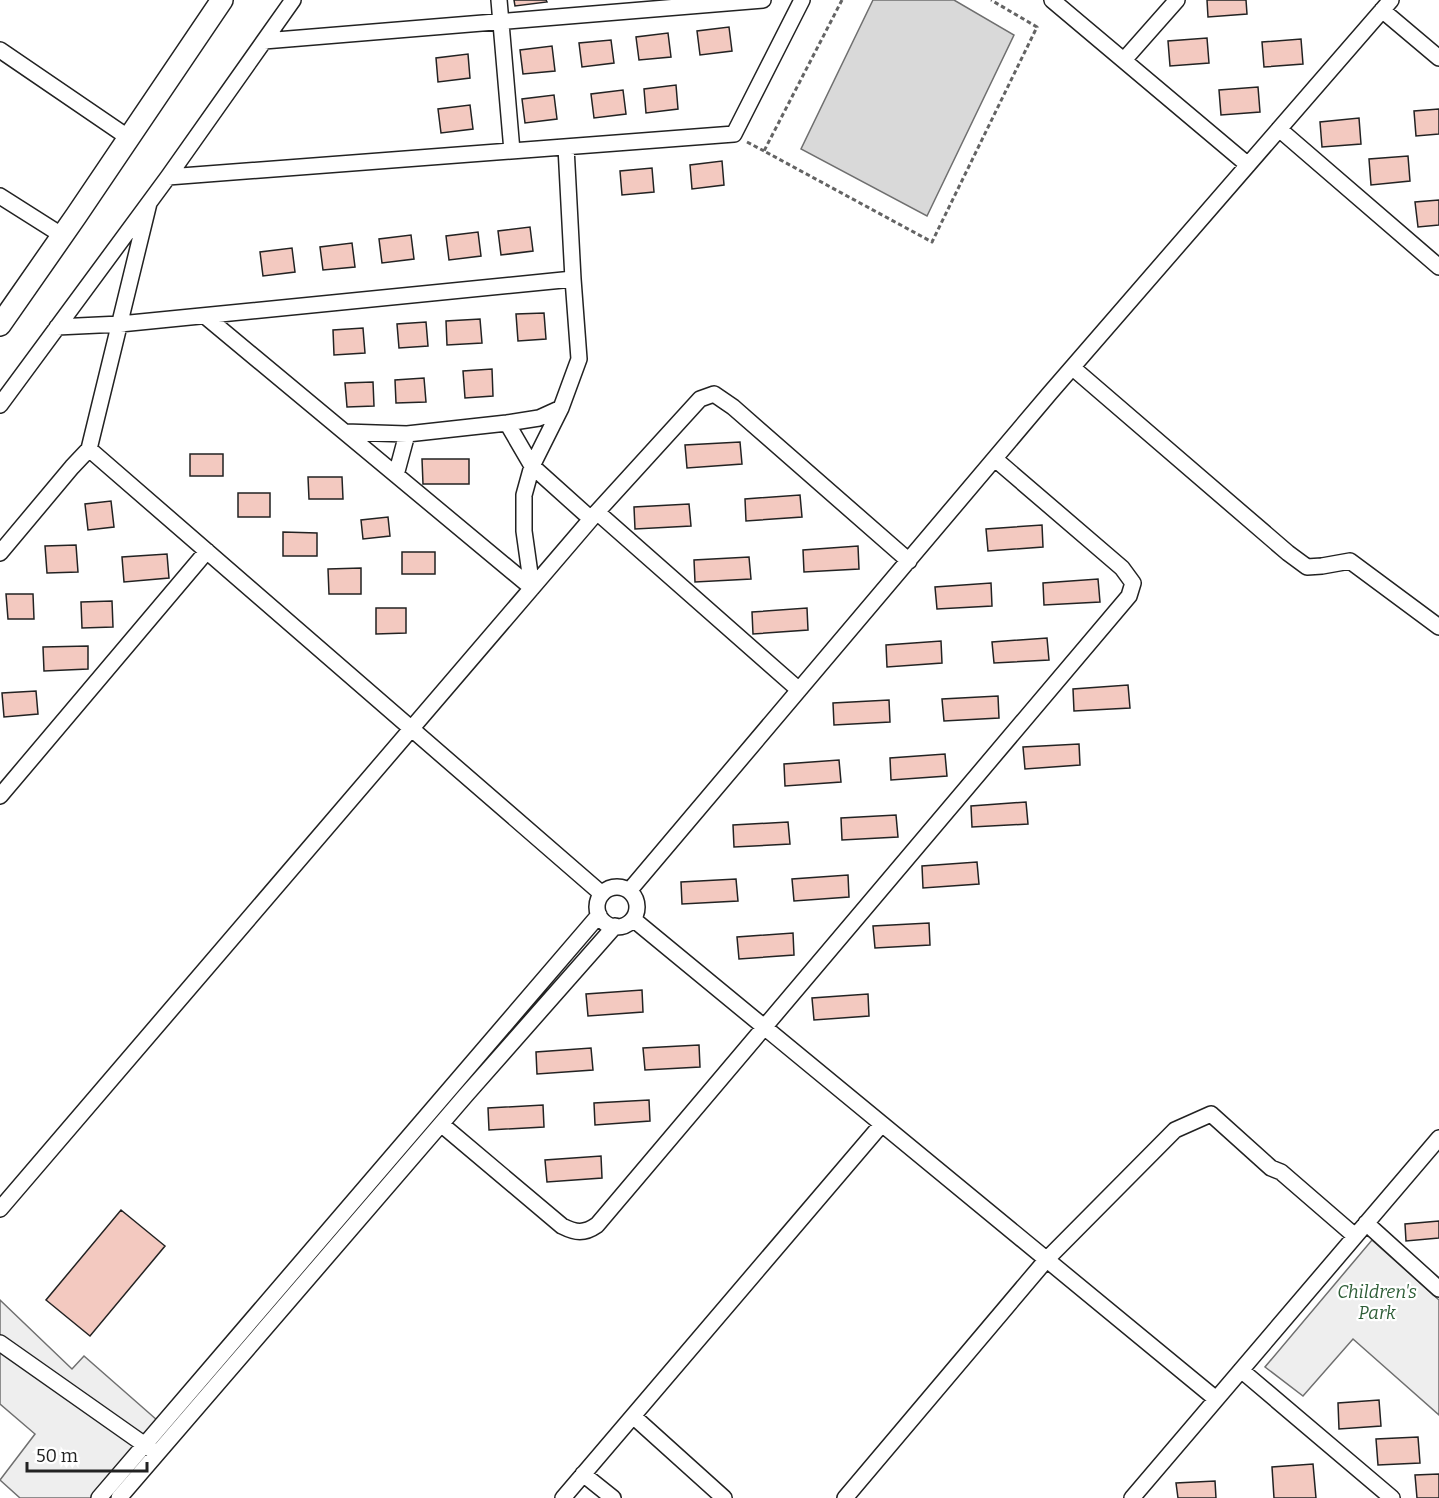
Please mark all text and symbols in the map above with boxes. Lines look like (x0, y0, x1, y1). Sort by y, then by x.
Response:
park label: Children's Park (1337, 1281, 1417, 1324)
scale bar (27, 1435, 147, 1473)
text: 50 m (36, 1445, 78, 1467)

